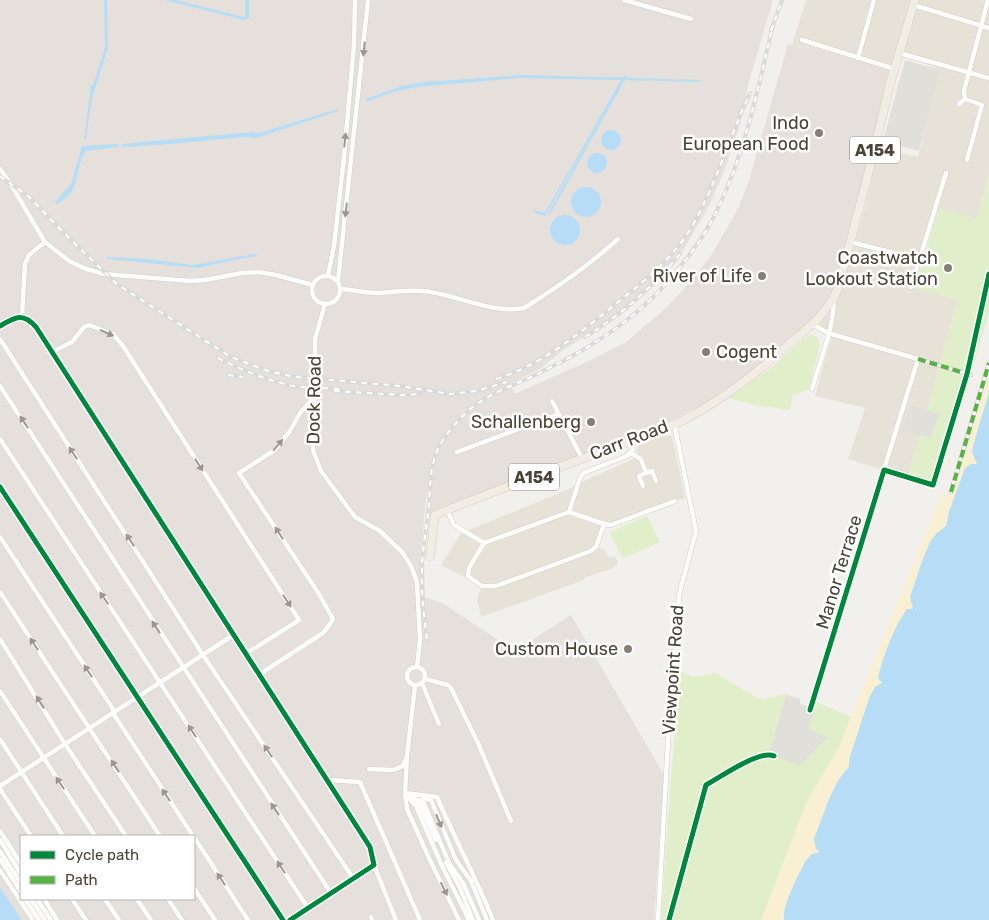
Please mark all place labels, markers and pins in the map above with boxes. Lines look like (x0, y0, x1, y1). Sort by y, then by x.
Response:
place label: Indo European Food (683, 112, 809, 155)
marker: Indo European Food (813, 127, 825, 139)
place label: Coastwatch Lookout Station (805, 247, 938, 290)
marker: Coastwatch Lookout Station (942, 262, 954, 274)
place label: River of Life (653, 265, 752, 287)
marker: River of Life (756, 270, 768, 282)
place label: Cogent (716, 341, 777, 363)
marker: Cogent (700, 346, 712, 358)
place label: Schallenberg (471, 411, 581, 433)
marker: Schallenberg (585, 416, 597, 428)
place label: Custom House (495, 638, 618, 660)
marker: Custom House (622, 643, 634, 655)

